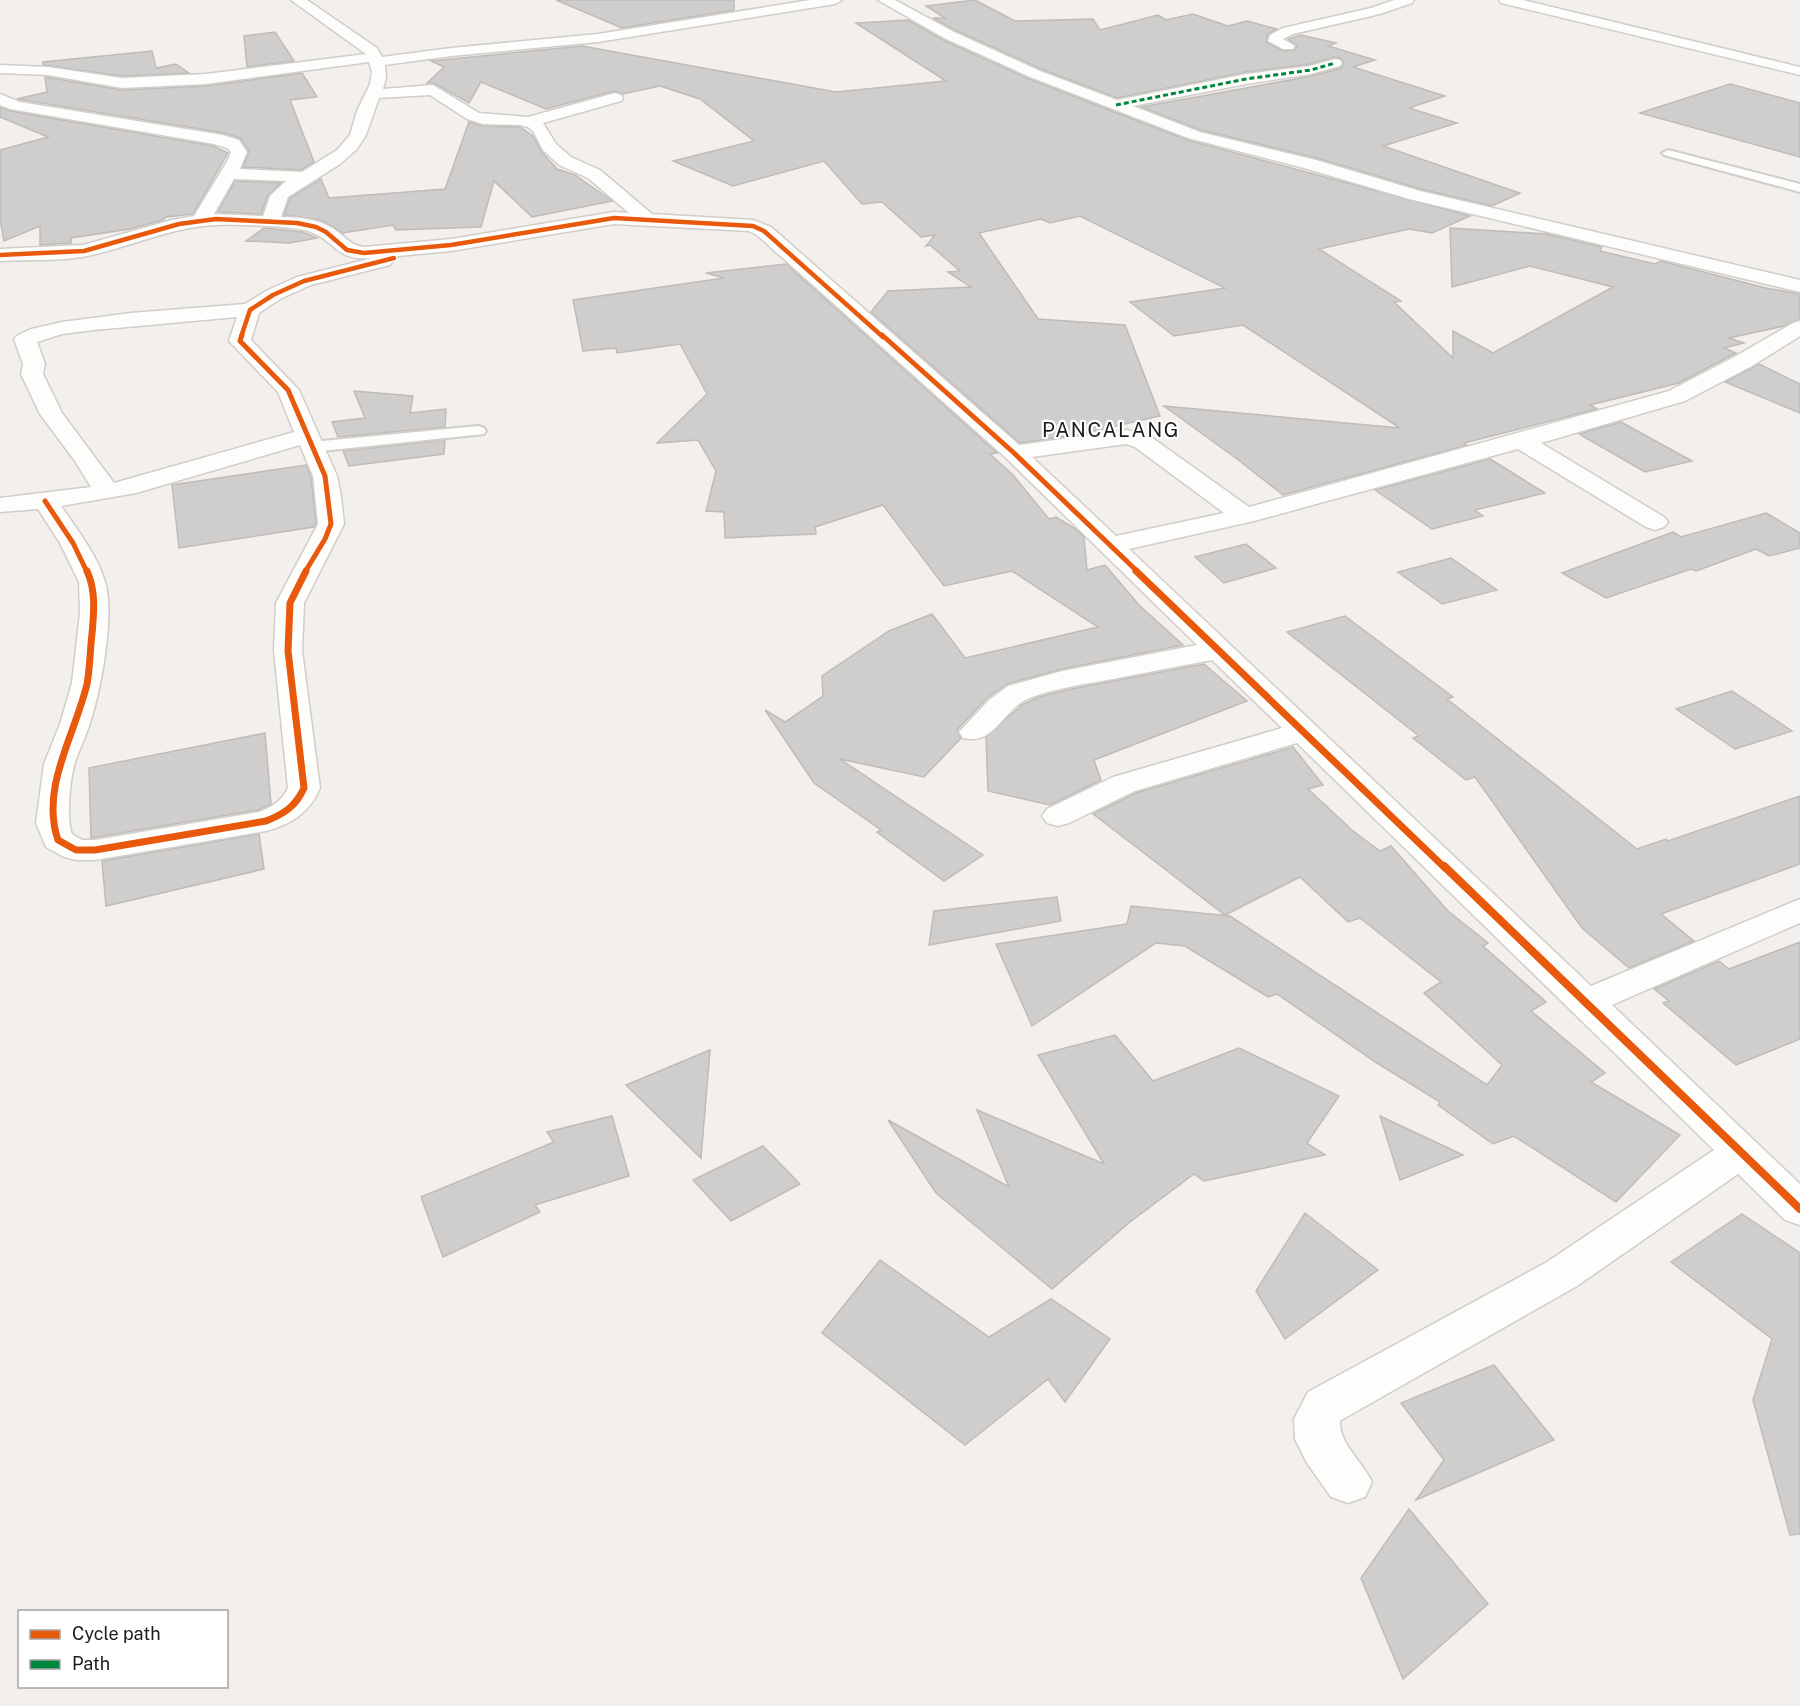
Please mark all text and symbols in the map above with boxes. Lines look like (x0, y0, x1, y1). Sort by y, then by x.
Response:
district label: PANCALANG (1042, 418, 1180, 442)
legend (18, 1610, 228, 1688)
text: Cycle path (72, 1623, 161, 1644)
text: Path (72, 1653, 110, 1674)

